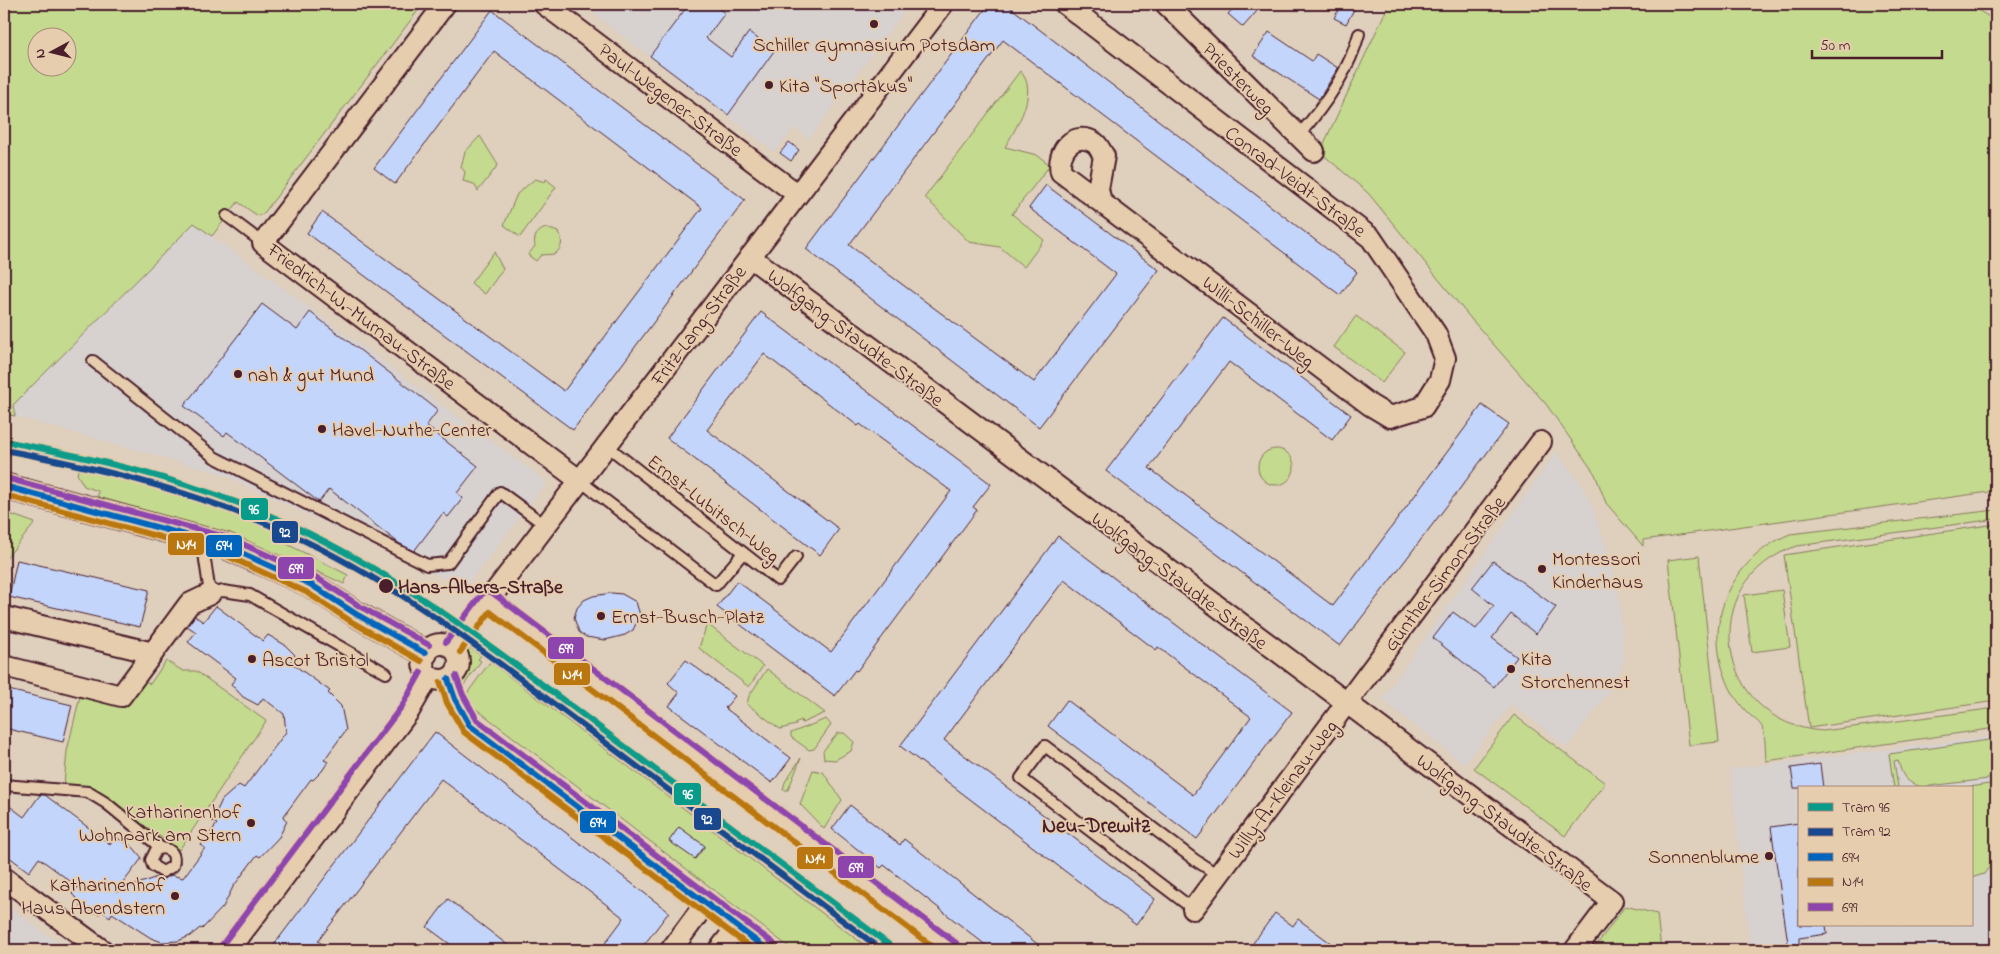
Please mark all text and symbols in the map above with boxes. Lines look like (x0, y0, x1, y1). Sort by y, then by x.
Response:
marker: Schiller Gymnasium Potsdam (868, 18, 880, 30)
north arrow (28, 28, 78, 78)
scale bar (1812, 28, 1942, 60)
place label: Schiller Gymnasium Potsdam (753, 32, 995, 61)
text: 50 m (1820, 35, 1851, 57)
street label: Paul-Wegener-Straße (591, 37, 748, 166)
street label: Priesterweg (1194, 37, 1280, 123)
text: N (30, 47, 52, 59)
place label: Kita "Sportakus" (779, 73, 913, 102)
marker: Kita "Sportakus" (763, 79, 775, 91)
street label: Conrad-Veidt-Straße (1218, 120, 1371, 246)
street label: Friedrich-W.-Murnau-Straße (259, 237, 461, 399)
street label: Fritz-Lang-Straße (644, 260, 756, 394)
street label: Wolfgang-Staudte-Straße (760, 263, 949, 416)
street label: Willi-Schiller-Weg (1194, 270, 1320, 377)
place label: nah & gut Mund (248, 362, 374, 392)
marker: nah & gut Mund (232, 368, 244, 380)
place label: Havel-Nuthe-Center (332, 417, 493, 446)
marker: Havel-Nuthe-Center (316, 423, 328, 435)
street label: Ernst-Lubitsch-Weg (639, 449, 785, 572)
street label: Günther-Simon-Straße (1378, 491, 1514, 658)
line badge: 96 (240, 497, 269, 521)
text: 96 (248, 500, 260, 521)
street label: Wolfgang-Staudte-Straße (1084, 506, 1273, 659)
line badge: 92 (271, 520, 299, 544)
text: 92 (278, 523, 291, 544)
line badge: N14 (167, 532, 205, 556)
line badge: 694 (205, 534, 243, 558)
text: N14 (176, 535, 196, 556)
text: 694 (215, 536, 232, 557)
place label: Montessori Kinderhaus (1552, 546, 1643, 598)
line badge: 699 (277, 556, 315, 580)
text: 699 (288, 559, 304, 580)
marker: Montessori Kinderhaus (1536, 563, 1548, 575)
place label: Hans-Albers-Straße (398, 574, 564, 603)
marker: Hans-Albers-Straße (377, 577, 395, 595)
place label: Ernst-Busch-Platz (611, 604, 765, 633)
marker: Ernst-Busch-Platz (595, 610, 607, 622)
line badge: 699 (547, 636, 585, 660)
text: 699 (558, 639, 574, 660)
place label: Kita Storchennest (1521, 646, 1630, 698)
place label: Ascot Bristol (262, 647, 369, 676)
marker: Ascot Bristol (246, 653, 258, 665)
line badge: N14 (553, 662, 591, 686)
marker: Kita Storchennest (1505, 663, 1517, 675)
text: N14 (562, 665, 582, 686)
street label: Willy-A.-Kleinau-Weg (1222, 715, 1347, 867)
street label: Wolfgang-Staudte-Straße (1409, 748, 1598, 901)
line badge: 96 (673, 782, 702, 806)
text: 96 (682, 785, 694, 806)
legend (1798, 786, 1972, 926)
text: Tram 96 (1842, 797, 1890, 819)
place label: Katharinenhof Wohnpark am Stern (79, 799, 242, 851)
line badge: 92 (693, 807, 722, 831)
line badge: 694 (579, 810, 617, 834)
text: 92 (700, 810, 713, 831)
district label: Neu-Drewitz (1042, 812, 1151, 842)
text: 694 (589, 813, 606, 834)
marker: Katharinenhof Wohnpark am Stern (245, 817, 257, 829)
text: Tram 92 (1842, 821, 1891, 843)
place label: Sonnenblume (1648, 844, 1759, 873)
line badge: N14 (796, 846, 834, 870)
text: 694 (1842, 847, 1859, 869)
text: N14 (805, 849, 825, 870)
marker: Sonnenblume (1763, 850, 1775, 862)
line badge: 699 (837, 855, 875, 879)
text: 699 (848, 858, 864, 879)
text: N14 (1842, 871, 1863, 893)
place label: Katharinenhof Haus Abendstern (21, 872, 166, 924)
marker: Katharinenhof Haus Abendstern (169, 890, 181, 902)
text: 699 (1842, 897, 1858, 919)

